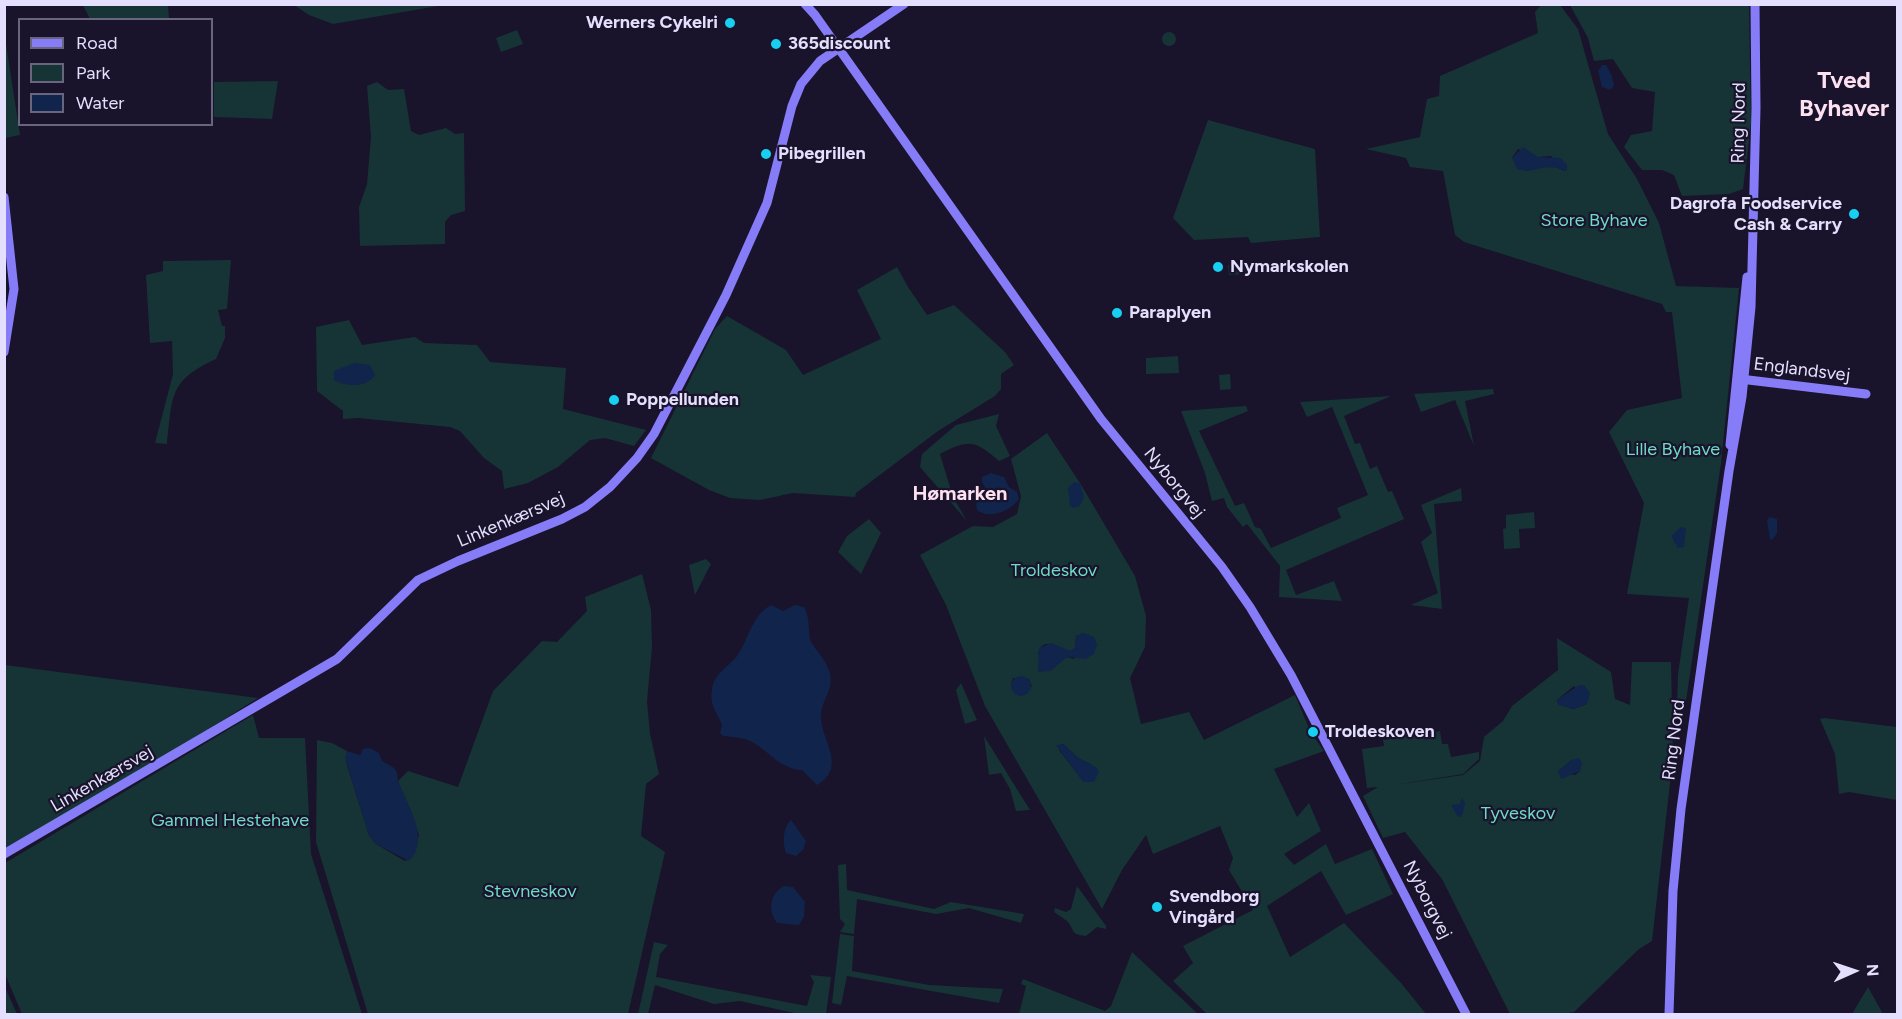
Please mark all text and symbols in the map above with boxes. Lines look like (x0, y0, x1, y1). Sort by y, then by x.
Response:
place label: Werners Cykelri (586, 12, 718, 34)
marker: Werners Cykelri (723, 16, 737, 30)
legend (18, 18, 213, 126)
text: Road (76, 32, 117, 54)
place label: 365discount (788, 33, 891, 55)
marker: 365discount (769, 37, 783, 51)
text: Park (76, 62, 110, 84)
district label: Tved Byhaver (1799, 67, 1889, 123)
street label: Ring Nord (1727, 82, 1751, 164)
text: Water (76, 92, 124, 114)
place label: Pibegrillen (778, 143, 866, 165)
marker: Pibegrillen (759, 147, 773, 161)
place label: Dagrofa Foodservice Cash & Carry (1670, 193, 1842, 236)
marker: Dagrofa Foodservice Cash & Carry (1847, 207, 1861, 221)
park label: Store Byhave (1540, 210, 1648, 232)
place label: Nymarkskolen (1230, 256, 1349, 278)
marker: Nymarkskolen (1211, 260, 1225, 274)
place label: Paraplyen (1129, 302, 1211, 324)
marker: Paraplyen (1110, 306, 1124, 320)
street label: Englandsvej (1752, 353, 1852, 387)
place label: Poppellunden (626, 389, 739, 411)
marker: Poppellunden (607, 393, 621, 407)
park label: Lille Byhave (1626, 439, 1720, 461)
street label: Nyborgvej (1139, 443, 1209, 523)
district label: Hømarken (913, 482, 1007, 506)
street label: Linkenkærsvej (454, 488, 568, 552)
park label: Troldeskov (1011, 560, 1097, 582)
street label: Ring Nord (1658, 698, 1690, 782)
place label: Troldeskoven (1325, 721, 1435, 743)
marker: Troldeskoven (1306, 725, 1320, 739)
street label: Linkenkærsvej (47, 741, 157, 817)
park label: Tyveskov (1481, 803, 1555, 825)
park label: Gammel Hestehave (151, 810, 309, 832)
street label: Nyborgvej (1398, 857, 1456, 943)
park label: Stevneskov (483, 881, 577, 903)
place label: Svendborg Vingård (1169, 886, 1259, 928)
marker: Svendborg Vingård (1150, 900, 1164, 914)
north arrow (1824, 941, 1884, 1001)
text: N (1863, 963, 1882, 977)

